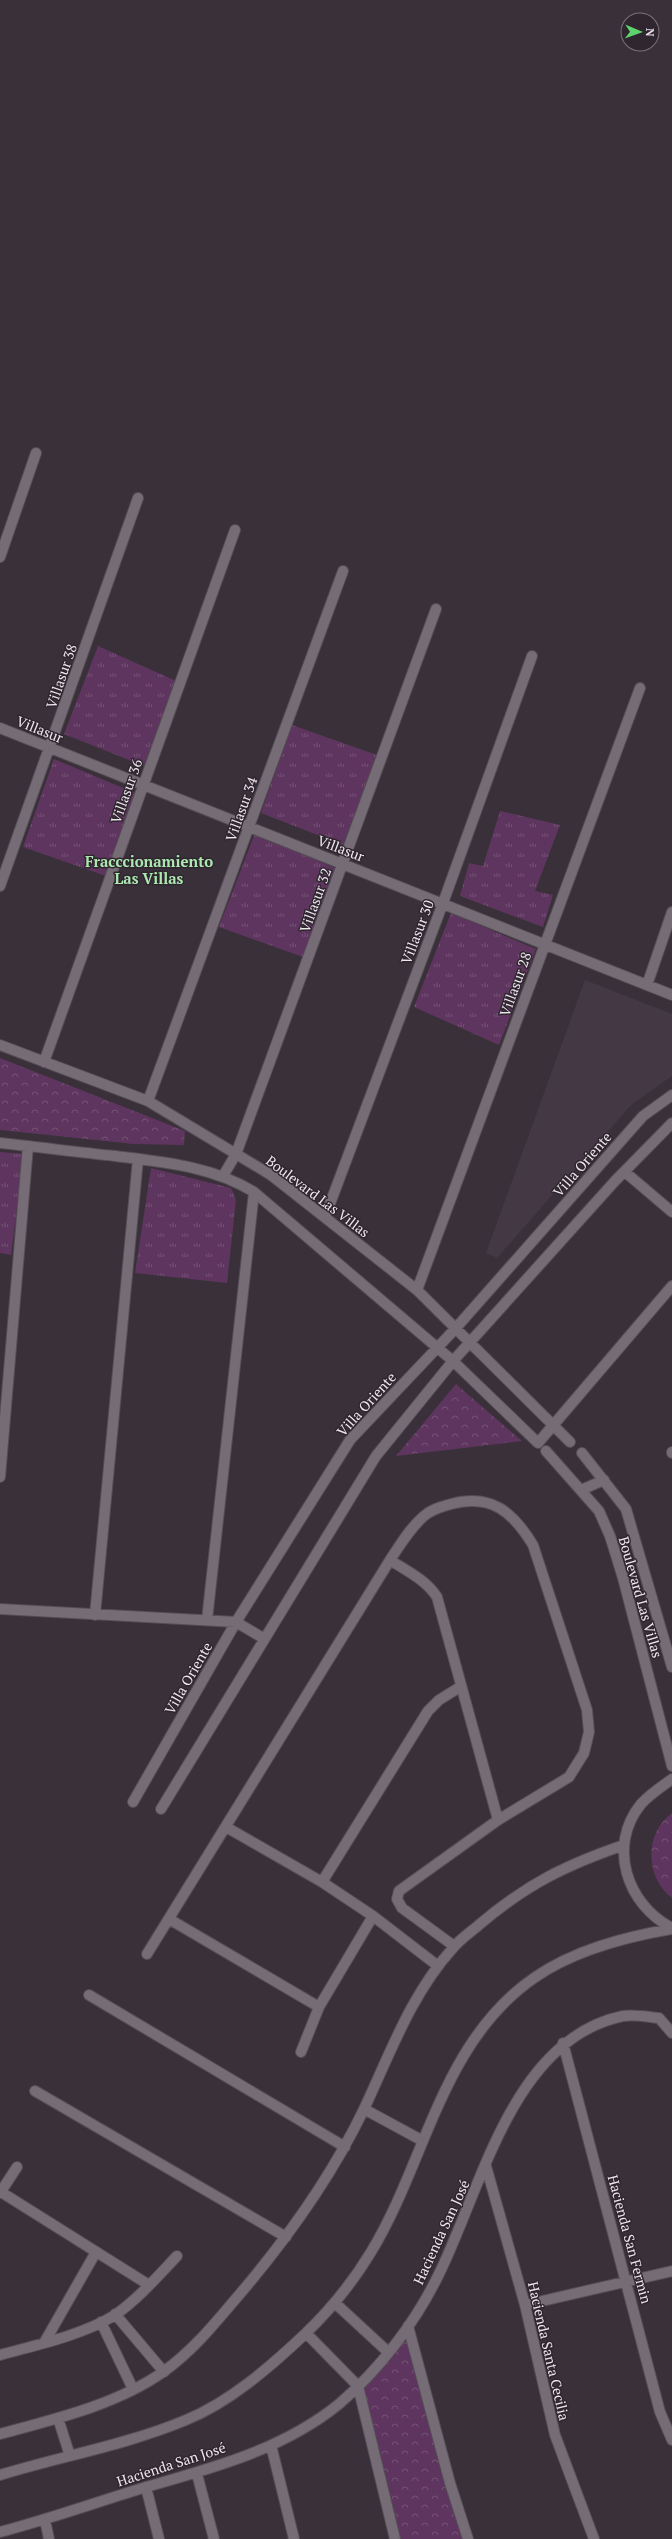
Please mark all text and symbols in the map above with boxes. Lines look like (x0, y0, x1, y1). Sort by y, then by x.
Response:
north arrow (620, 12, 660, 52)
text: N (643, 28, 657, 37)
street label: Villasur 38 (41, 641, 81, 711)
street label: Villasur (14, 711, 67, 747)
street label: Villasur 36 (106, 756, 147, 826)
street label: Villasur 34 (221, 774, 262, 844)
street label: Villasur (315, 830, 368, 866)
district label: Fracccionamiento Las Villas (85, 851, 213, 888)
street label: Villasur 32 (295, 865, 335, 935)
street label: Villasur 30 (396, 897, 438, 967)
street label: Villasur 28 (495, 949, 535, 1019)
street label: Villa Oriente (549, 1127, 615, 1201)
street label: Boulevard Las Villas (262, 1151, 374, 1241)
street label: Villa Oriente (332, 1368, 400, 1440)
street label: Boulevard Las Villas (615, 1534, 667, 1660)
street label: Villa Oriente (160, 1639, 216, 1717)
street label: Hacienda San Fermin (604, 2173, 657, 2306)
street label: Hacienda San José (408, 2177, 474, 2287)
street label: Hacienda Santa Cecilia (524, 2280, 574, 2422)
street label: Hacienda San José (114, 2437, 228, 2491)

